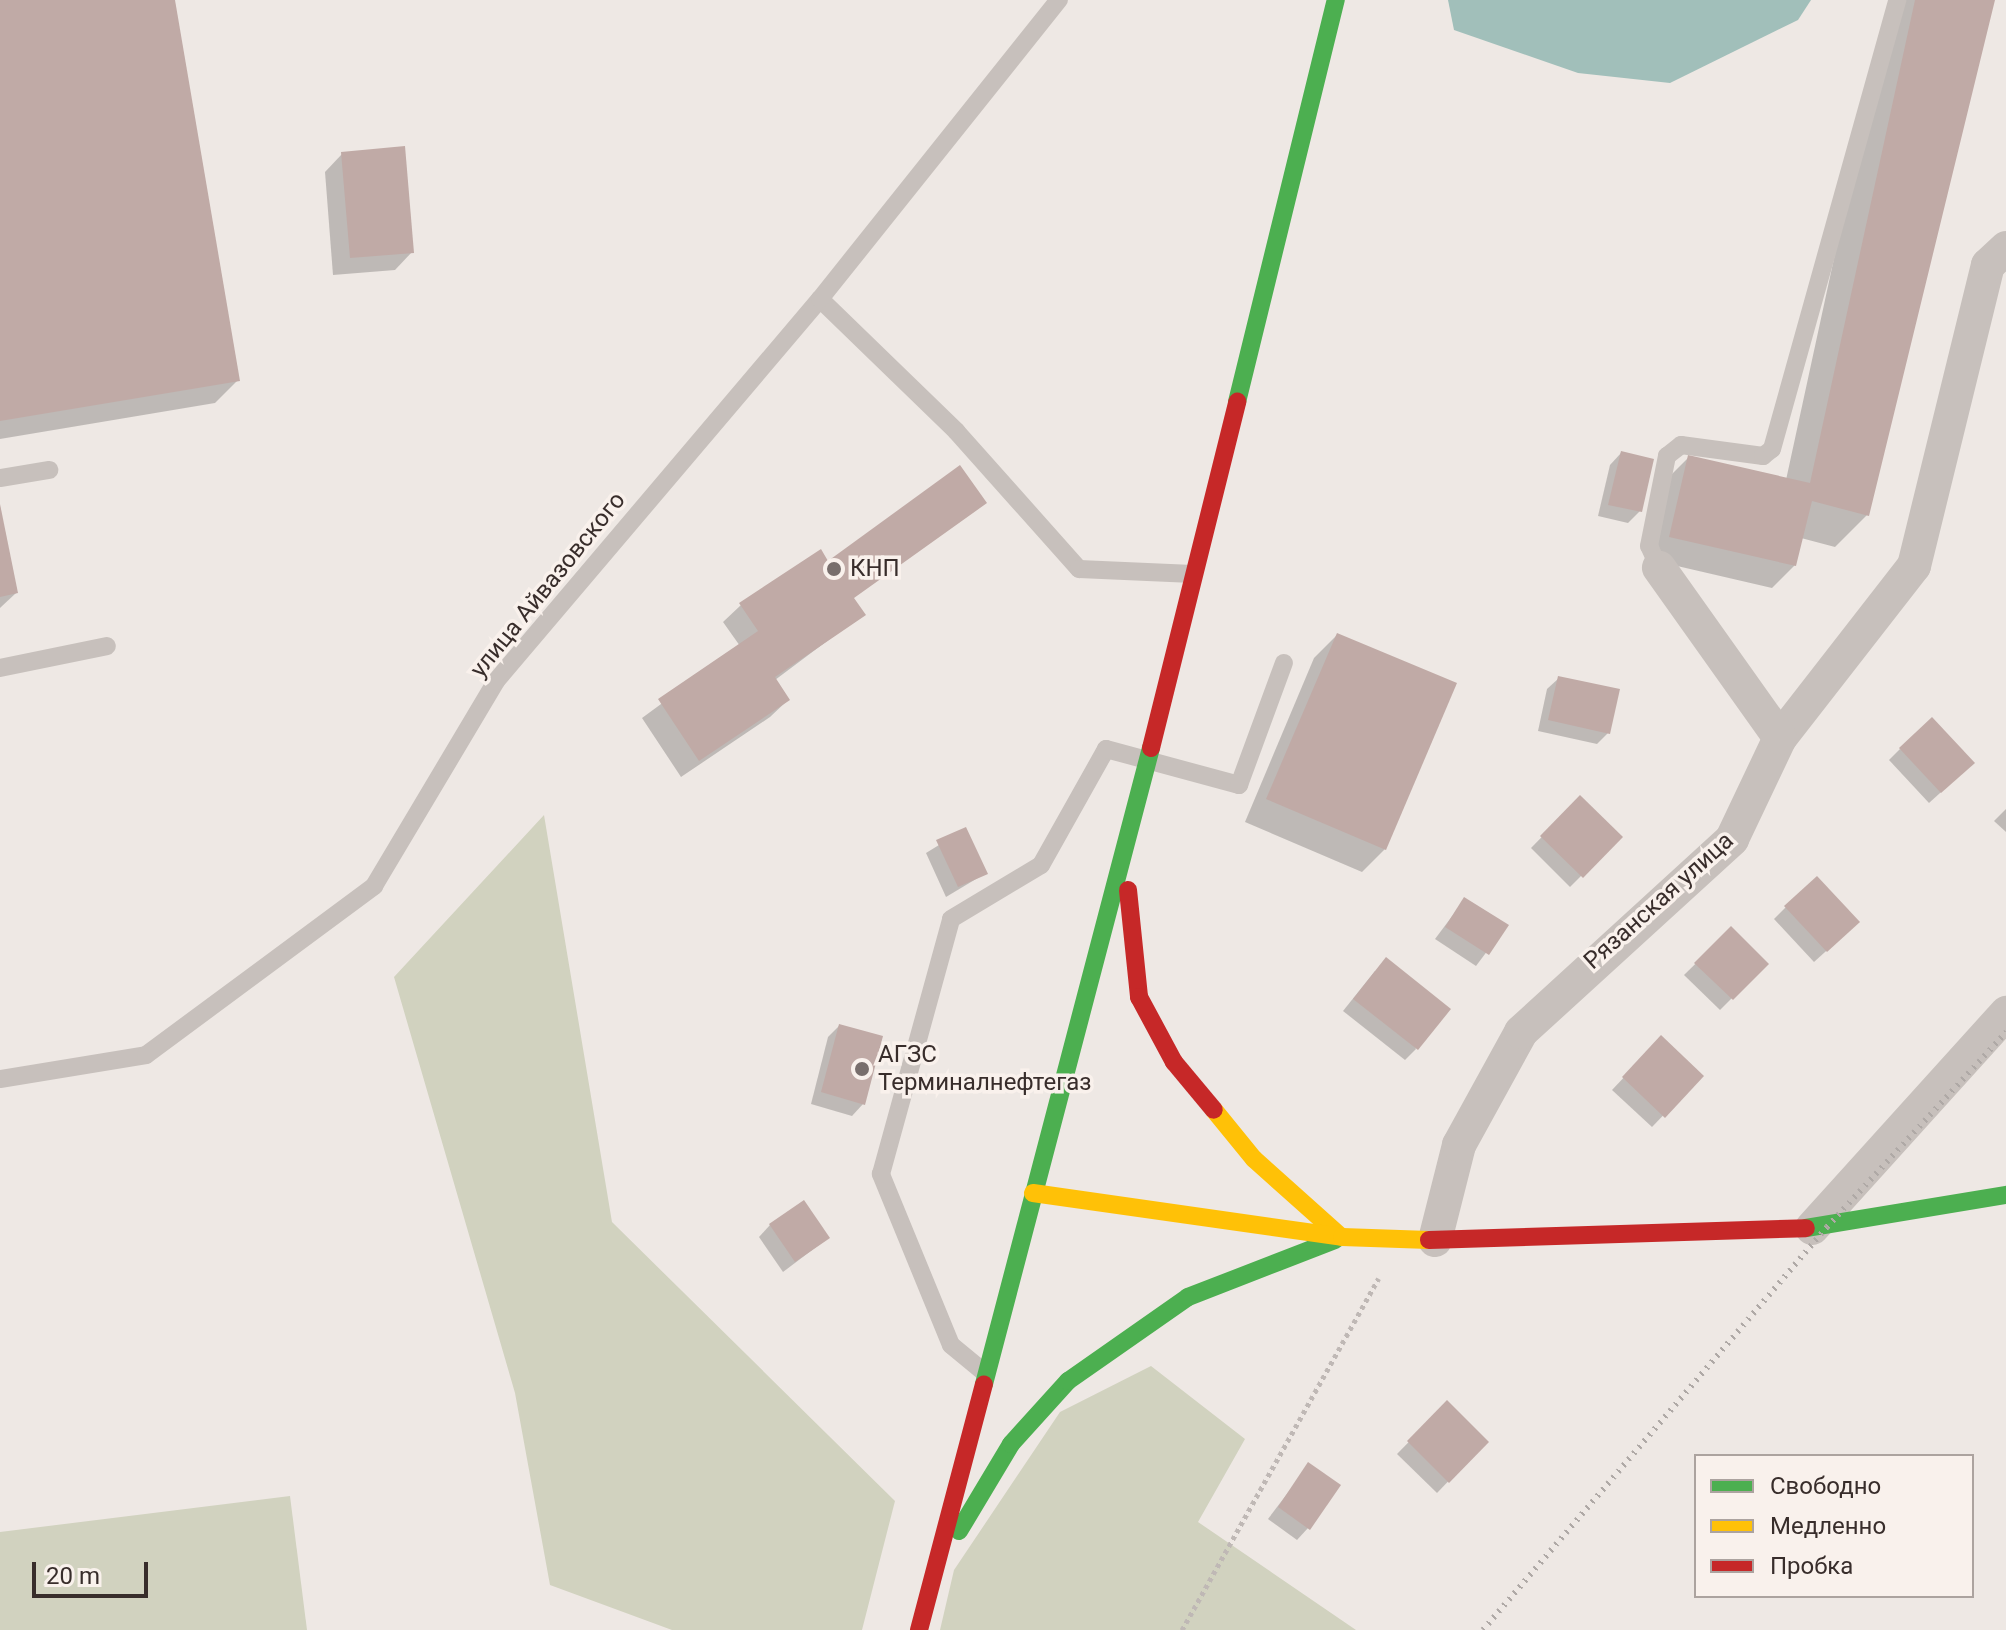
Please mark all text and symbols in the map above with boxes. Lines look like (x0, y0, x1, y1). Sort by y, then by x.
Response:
street label: улица Айвазовского (464, 486, 632, 684)
place label: КНП (850, 555, 900, 583)
marker: КНП (825, 560, 843, 578)
street label: Рязанская улица (1578, 826, 1740, 976)
place label: АГЗС Терминалнефтегаз (878, 1041, 1091, 1097)
marker: АГЗС Терминалнефтегаз (853, 1060, 871, 1078)
legend (1694, 1454, 1974, 1598)
text: Свободно (1770, 1472, 1881, 1500)
text: Медленно (1770, 1512, 1886, 1540)
scale bar (36, 1546, 152, 1596)
text: Пробка (1770, 1552, 1853, 1580)
text: 20 m (46, 1562, 100, 1590)

